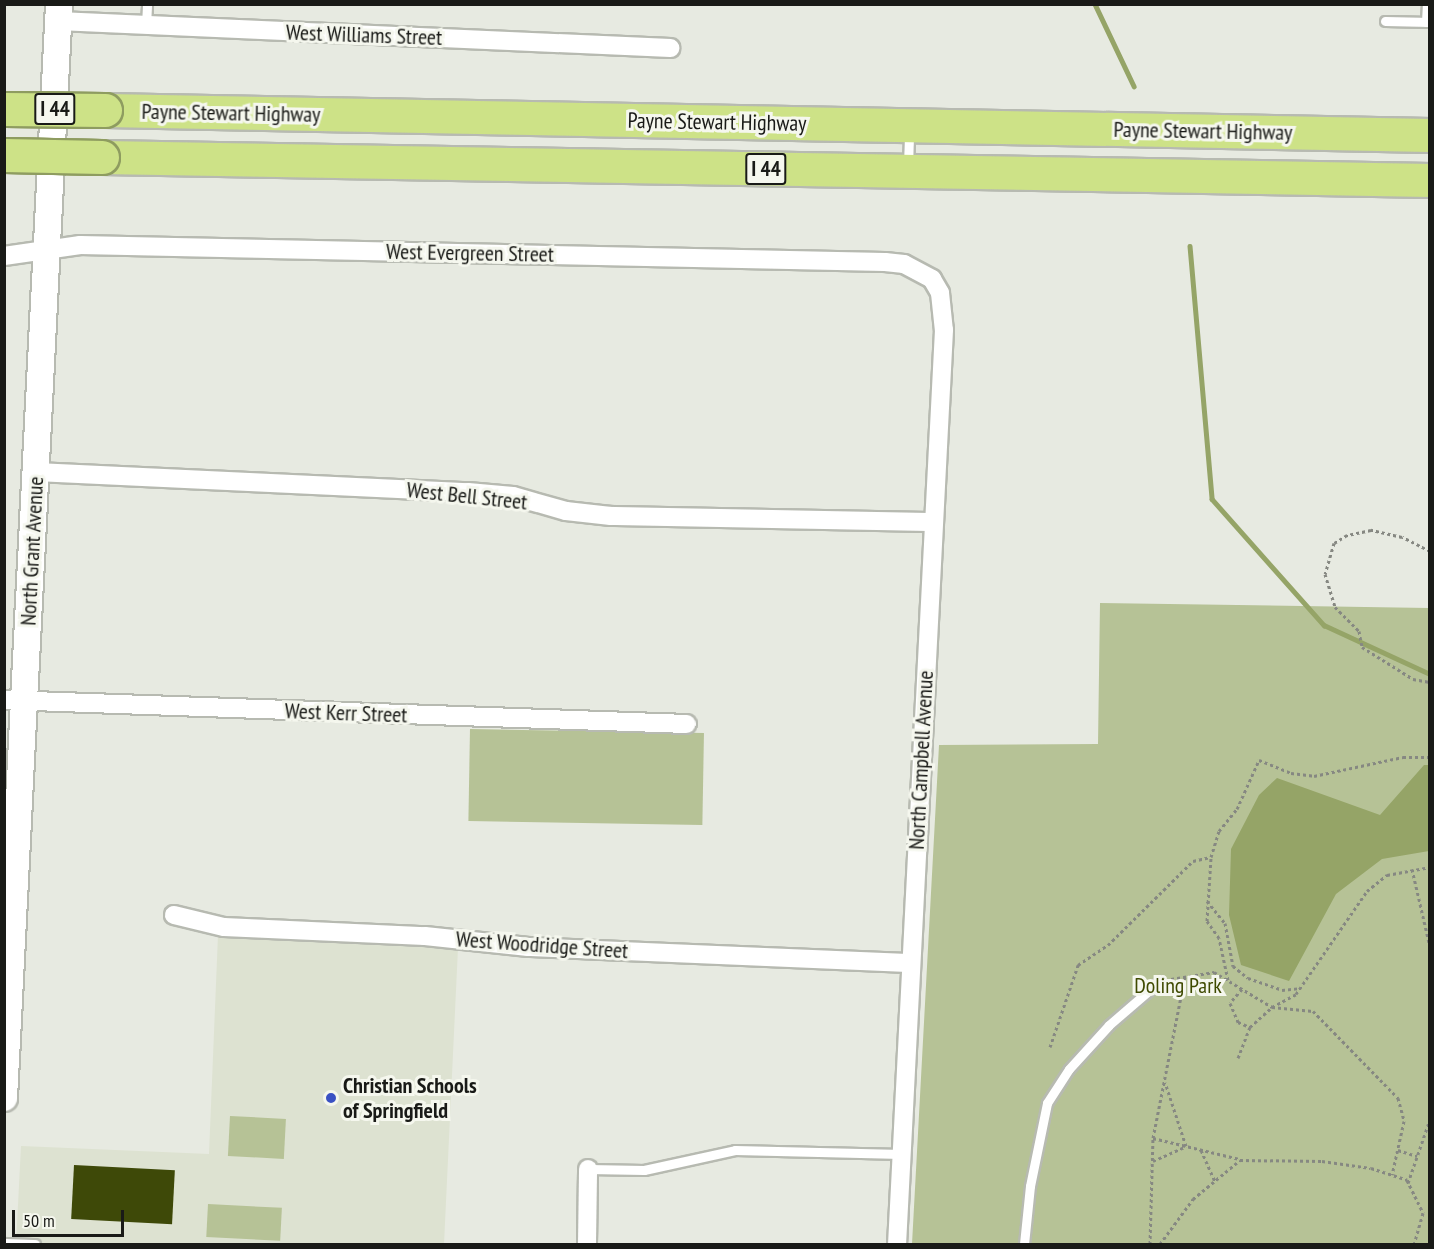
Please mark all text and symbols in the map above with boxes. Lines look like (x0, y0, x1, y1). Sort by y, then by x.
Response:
street label: West Williams Street (285, 19, 443, 51)
road number: I 44 (34, 91, 76, 127)
street label: Payne Stewart Highway (141, 98, 321, 128)
street label: Payne Stewart Highway (627, 107, 807, 137)
street label: Payne Stewart Highway (1113, 116, 1293, 146)
road number: I 44 (745, 151, 787, 187)
street label: West Evergreen Street (386, 238, 554, 268)
street label: North Grant Avenue (15, 475, 49, 627)
street label: West Bell Street (405, 477, 529, 515)
street label: North Campbell Avenue (903, 669, 939, 851)
street label: West Kerr Street (284, 698, 408, 728)
street label: West Woodridge Street (455, 926, 629, 964)
park label: Doling Park (1134, 973, 1222, 999)
place label: Christian Schools of Springfield (343, 1072, 477, 1124)
marker: Christian Schools of Springfield (324, 1091, 338, 1105)
scale bar (15, 1198, 128, 1236)
text: 50 m (23, 1209, 55, 1232)

